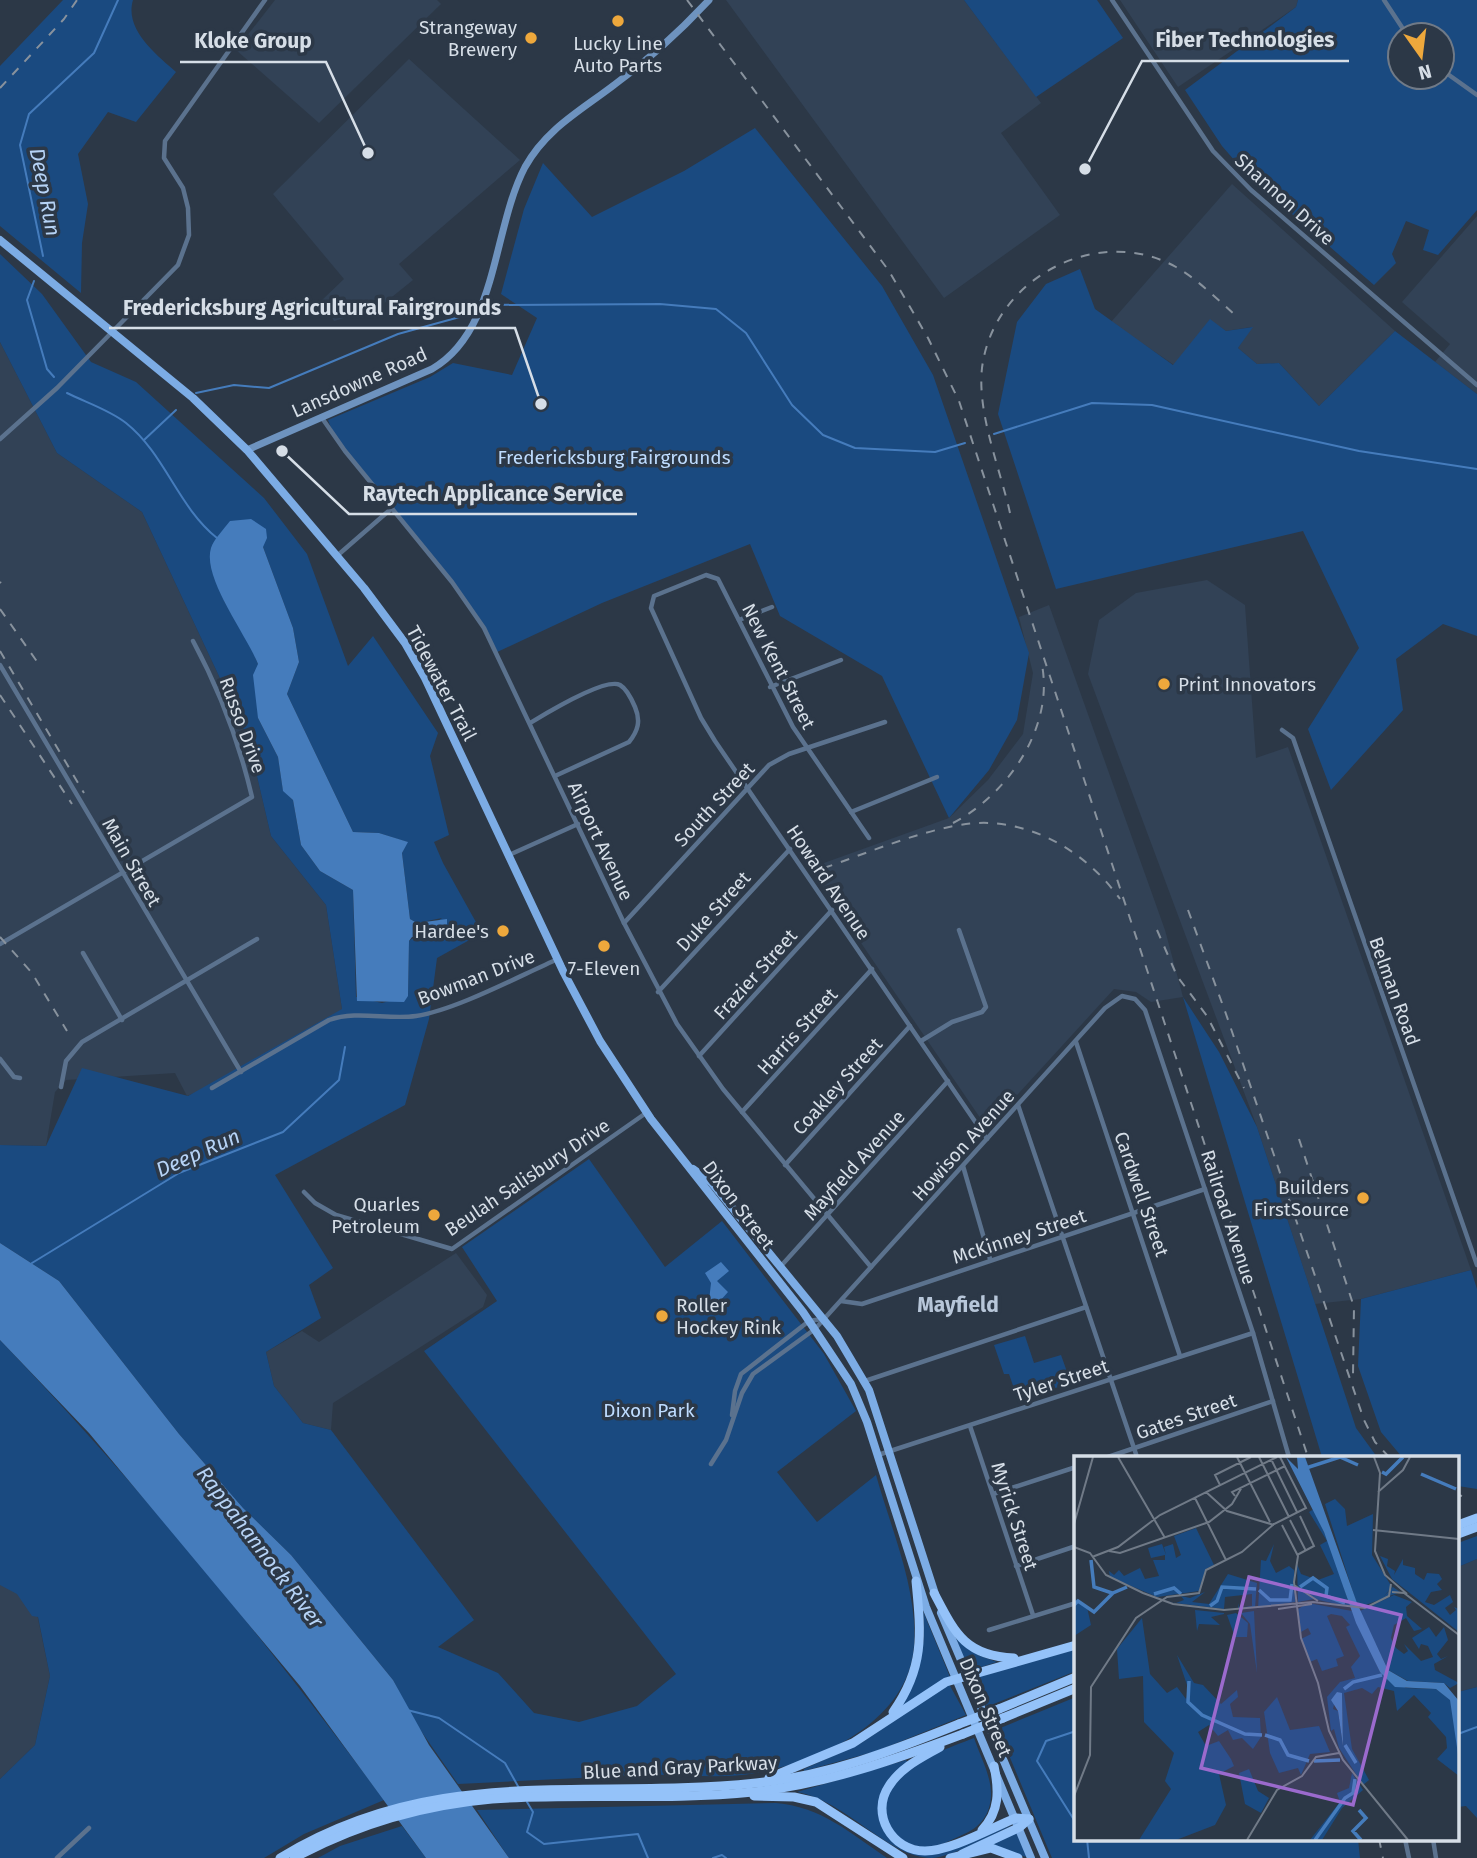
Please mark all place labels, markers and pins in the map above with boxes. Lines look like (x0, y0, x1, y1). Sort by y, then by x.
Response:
marker: Lucky Line Auto Parts (610, 13, 626, 29)
place label: Strangeway Brewery (419, 16, 518, 61)
callout: Fiber Technologies (1142, 19, 1349, 61)
callout: Kloke Group (180, 20, 326, 62)
marker: Strangeway Brewery (523, 30, 539, 46)
place label: Lucky Line Auto Parts (573, 32, 663, 77)
callout: Fredericksburg Agricultural Fairgrounds (109, 286, 515, 328)
callout: Raytech Applicance Service (349, 472, 637, 514)
place label: Print Innovators (1178, 673, 1316, 696)
marker: Print Innovators (1156, 676, 1172, 692)
place label: Hardee's (414, 920, 489, 943)
marker: Hardee's (495, 923, 511, 939)
marker: 7-Eleven (596, 938, 612, 954)
place label: 7-Eleven (568, 957, 640, 980)
place label: Builders FirstSource (1254, 1176, 1349, 1221)
marker: Builders FirstSource (1355, 1190, 1371, 1206)
place label: Quarles Petroleum (331, 1193, 420, 1238)
marker: Quarles Petroleum (426, 1207, 442, 1223)
place label: Roller Hockey Rink (676, 1294, 781, 1339)
marker: Roller Hockey Rink (654, 1308, 670, 1324)

